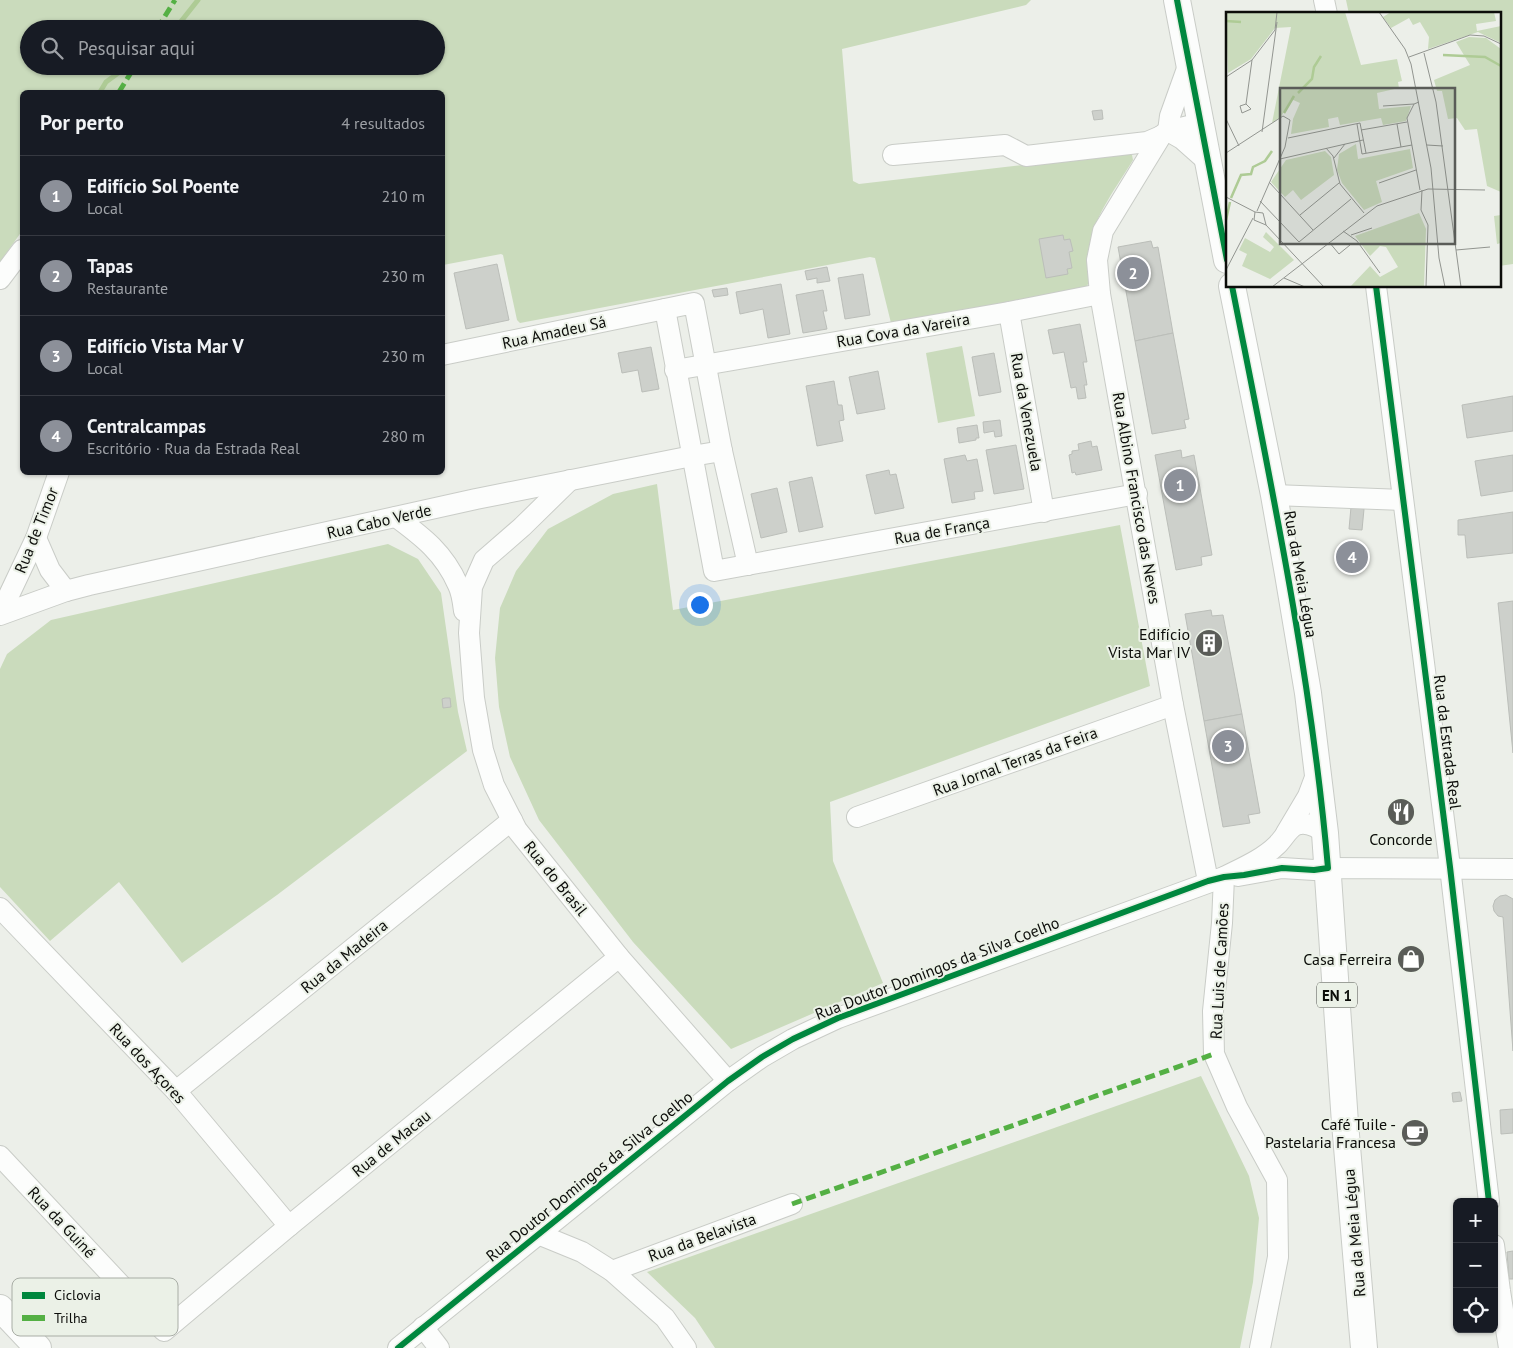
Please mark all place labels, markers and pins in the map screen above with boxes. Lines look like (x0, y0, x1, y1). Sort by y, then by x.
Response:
pin: 2 (1117, 254, 1149, 292)
pin: 1 (1164, 466, 1196, 504)
pin: 4 (1336, 538, 1368, 576)
place label: Edifício Vista Mar IV (1107, 624, 1191, 662)
building icon: Edifício Vista Mar IV (1194, 628, 1224, 658)
pin: 3 (1212, 727, 1244, 765)
restaurant icon: Concorde (1386, 797, 1416, 827)
place label: Concorde (1369, 829, 1433, 849)
shop icon: Casa Ferreira (1396, 944, 1426, 974)
place label: Casa Ferreira (1303, 949, 1392, 969)
place label: Café Tuile - Pastelaria Francesa (1265, 1114, 1396, 1152)
cafe icon: Café Tuile - Pastelaria Francesa (1400, 1118, 1430, 1148)

